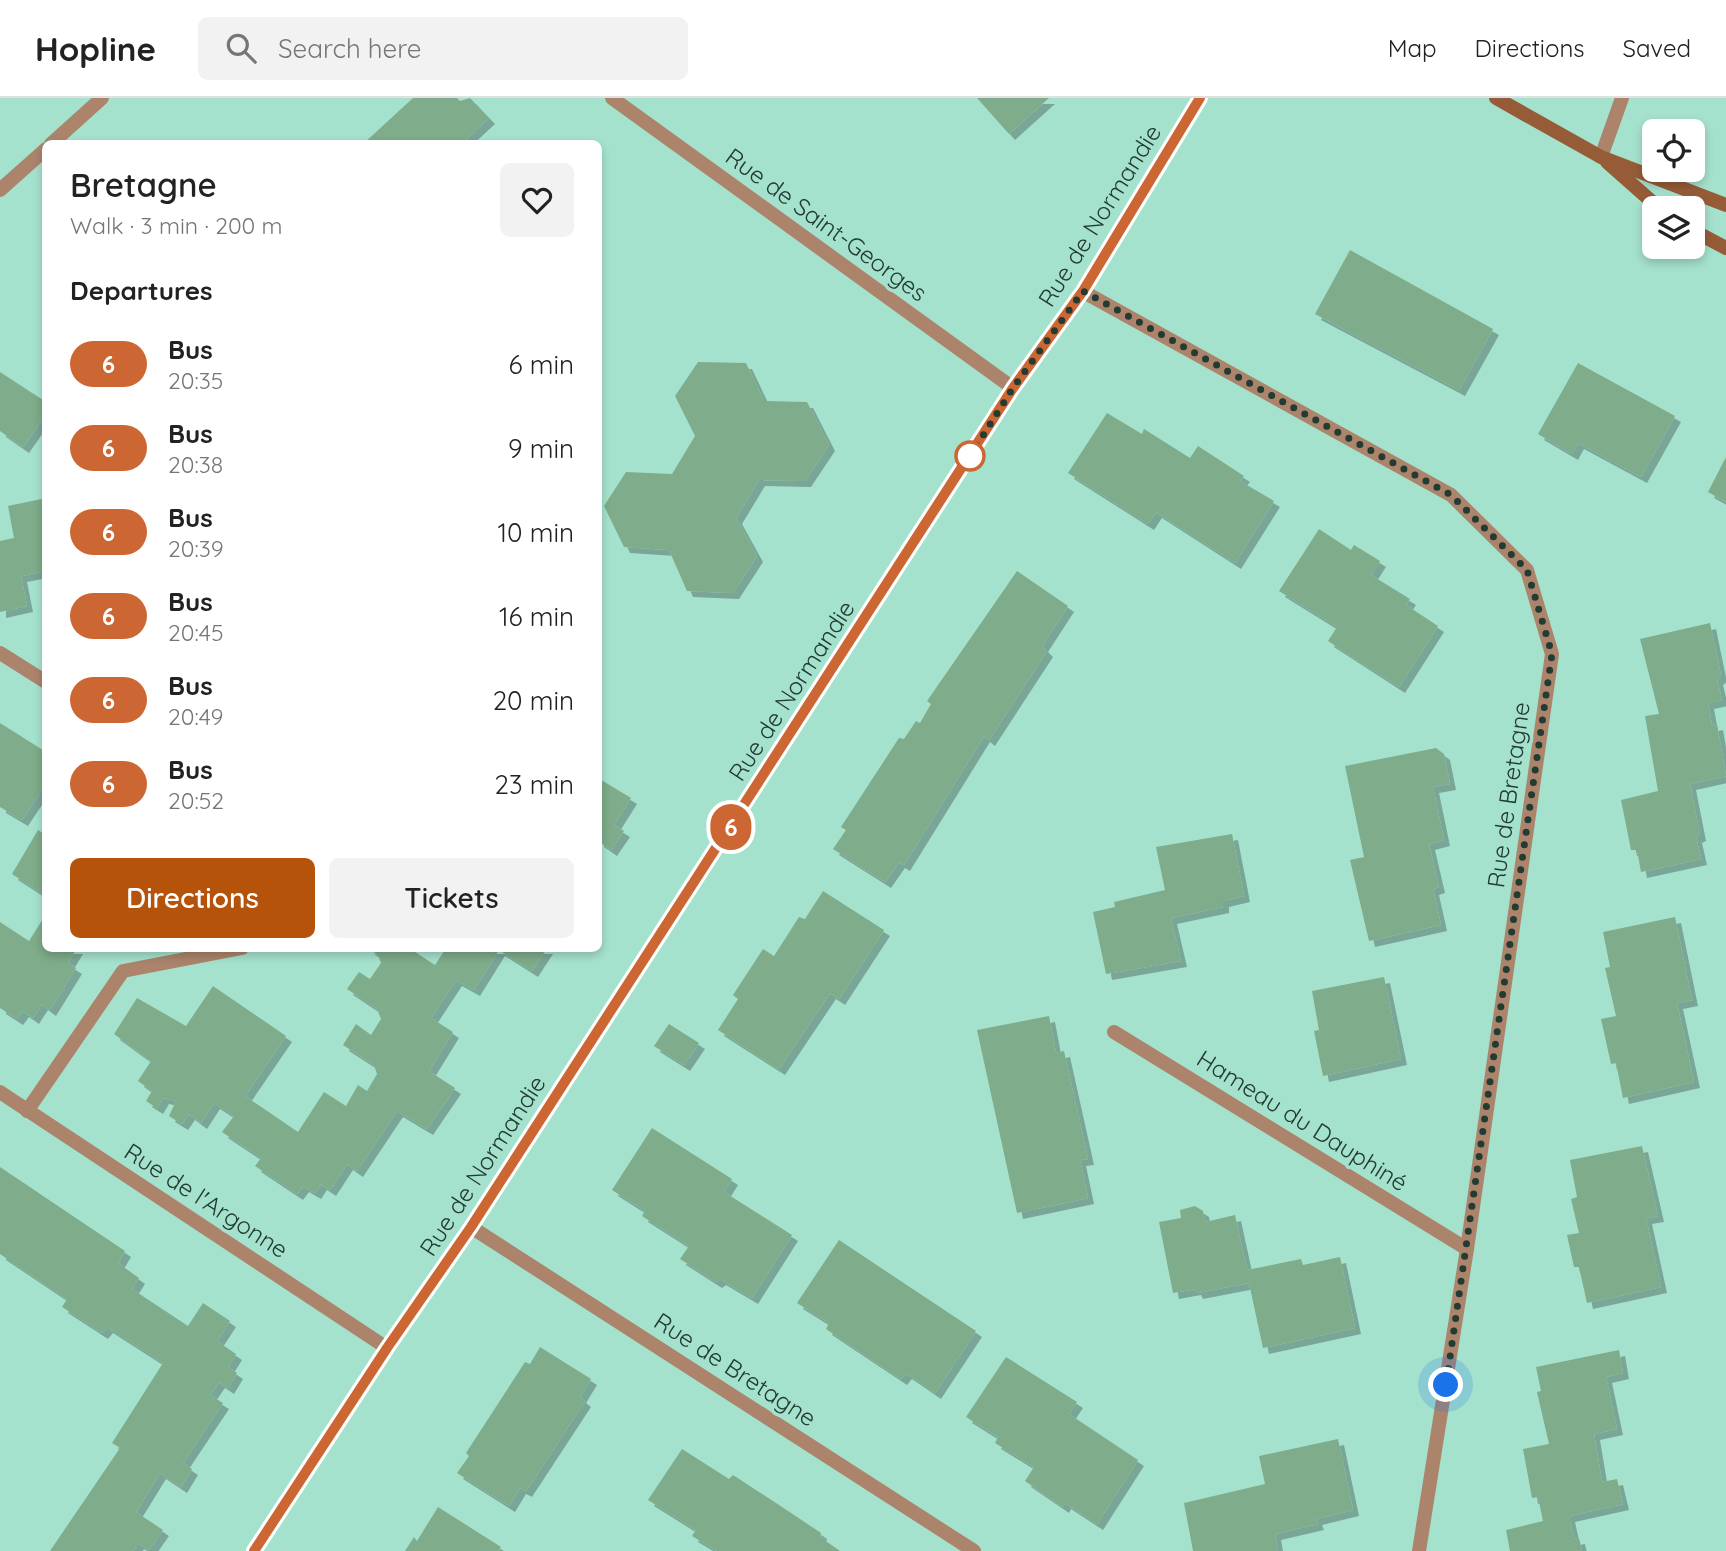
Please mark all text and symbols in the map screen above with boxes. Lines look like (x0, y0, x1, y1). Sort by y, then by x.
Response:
search box (198, 17, 688, 80)
text: Hopline (35, 28, 156, 69)
icon: search (222, 29, 260, 67)
text: Search here (278, 32, 421, 65)
text: Map (1388, 33, 1437, 63)
text: Directions (1475, 33, 1585, 63)
text: Saved (1623, 33, 1691, 63)
street label: Rue de Normandie (1031, 119, 1167, 312)
map controls (1642, 119, 1705, 259)
button: locate (1642, 119, 1705, 182)
street label: Rue de Saint-Georges (720, 141, 933, 307)
button: heart (500, 163, 574, 237)
text: Bretagne (70, 164, 217, 205)
button: layers (1642, 196, 1705, 259)
text: Walk · 3 min · 200 m (70, 211, 283, 240)
text: Departures (70, 274, 213, 307)
text: Bus (168, 333, 213, 366)
text: 6 min (509, 348, 574, 381)
text: 6 (102, 349, 115, 379)
text: 20:35 (168, 366, 223, 395)
text: Bus (168, 417, 213, 450)
text: 9 min (508, 432, 574, 465)
text: 6 (102, 433, 115, 463)
unlabelled marker (955, 441, 985, 471)
text: 20:38 (168, 450, 223, 479)
text: Bus (168, 501, 213, 534)
text: 10 min (498, 516, 574, 549)
text: 6 (102, 517, 115, 547)
text: 20:39 (168, 534, 224, 563)
text: Bus (168, 585, 213, 618)
street label: Rue de Normandie (722, 595, 861, 786)
text: 16 min (499, 600, 574, 633)
text: 6 (102, 601, 115, 631)
text: 20:45 (168, 618, 224, 647)
text: Bus (168, 669, 213, 702)
text: 20 min (493, 684, 574, 717)
text: 6 (102, 685, 115, 715)
street label: Rue de Bretagne (1480, 700, 1536, 890)
text: 20:49 (168, 702, 223, 731)
text: Bus (168, 753, 213, 786)
text: 23 min (495, 768, 574, 801)
text: 6 (102, 769, 115, 799)
text: 20:52 (168, 786, 224, 815)
line badge: 6 (708, 804, 754, 850)
text: 6 (724, 812, 738, 842)
button: Directions (70, 858, 315, 938)
button: Tickets (329, 858, 574, 938)
street label: Hameau du Dauphiné (1192, 1043, 1414, 1197)
street label: Rue de Normandie (413, 1070, 552, 1261)
street label: Rue de l'Argonne (119, 1136, 294, 1264)
street label: Rue de Bretagne (649, 1306, 822, 1433)
your location (1428, 1367, 1463, 1402)

